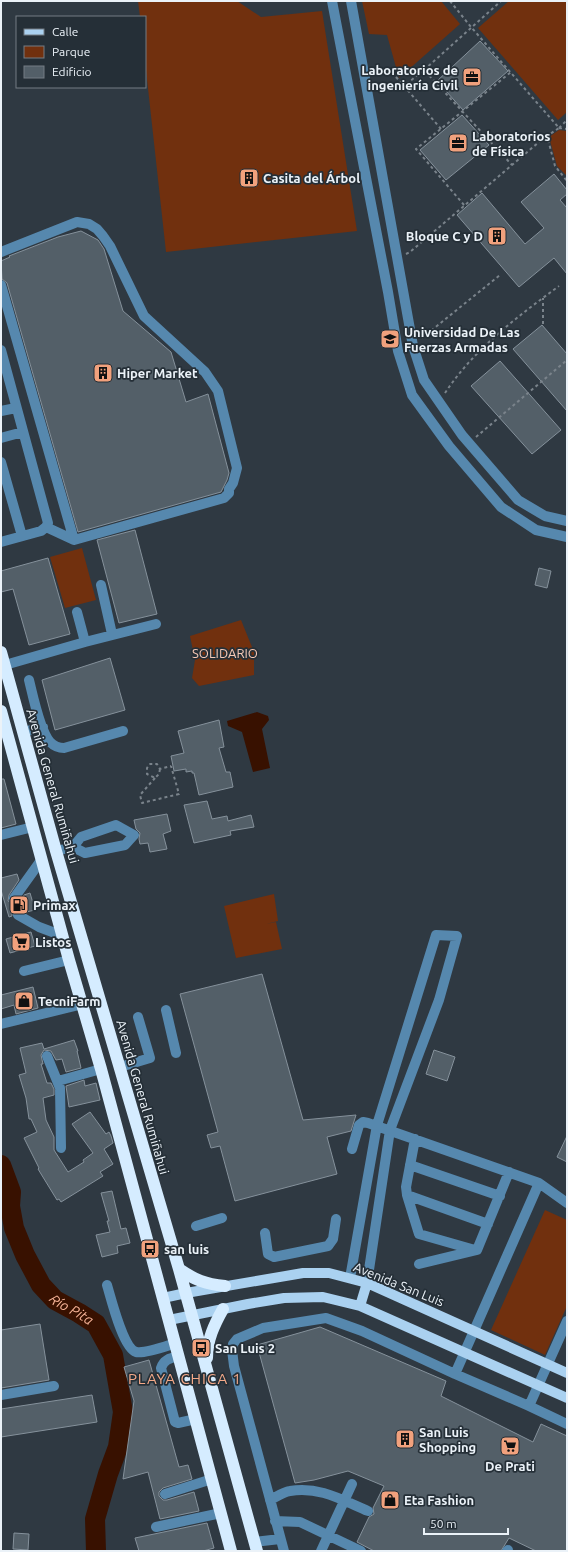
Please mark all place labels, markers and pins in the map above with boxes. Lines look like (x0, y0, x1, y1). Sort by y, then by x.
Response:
place label: Laboratorios de ingeniería Civil (361, 63, 458, 92)
office icon: Laboratorios de ingeniería Civil (461, 66, 483, 88)
place label: Laboratorios de Física (472, 129, 550, 158)
office icon: Laboratorios de Física (447, 132, 469, 154)
building icon: Casita del Árbol (238, 167, 260, 189)
place label: Casita del Árbol (263, 170, 360, 185)
building icon: Bloque C y D (486, 225, 508, 247)
place label: Bloque C y D (406, 229, 483, 243)
place label: Universidad De Las Fuerzas Armadas (404, 325, 520, 354)
school or university icon: Universidad De Las Fuerzas Armadas (379, 328, 401, 350)
building icon: Hiper Market (92, 362, 114, 384)
place label: Hiper Market (117, 366, 198, 380)
fuel station icon: Primax (8, 894, 30, 916)
place label: Primax (33, 898, 76, 912)
supermarket icon: Listos (10, 931, 32, 953)
place label: Listos (35, 935, 71, 949)
shop icon: TecniFarm (13, 990, 35, 1012)
place label: TecniFarm (38, 994, 101, 1008)
bus stop icon: san luis (139, 1238, 161, 1260)
place label: san luis (164, 1242, 209, 1256)
bus stop icon: San Luis 2 (190, 1337, 212, 1359)
place label: San Luis 2 (215, 1341, 275, 1355)
place label: San Luis Shopping (419, 1425, 476, 1454)
building icon: San Luis Shopping (394, 1428, 416, 1450)
supermarket icon: De Prati (499, 1435, 521, 1457)
place label: De Prati (485, 1459, 535, 1473)
shop icon: Eta Fashion (379, 1489, 401, 1511)
place label: Eta Fashion (404, 1493, 474, 1507)

